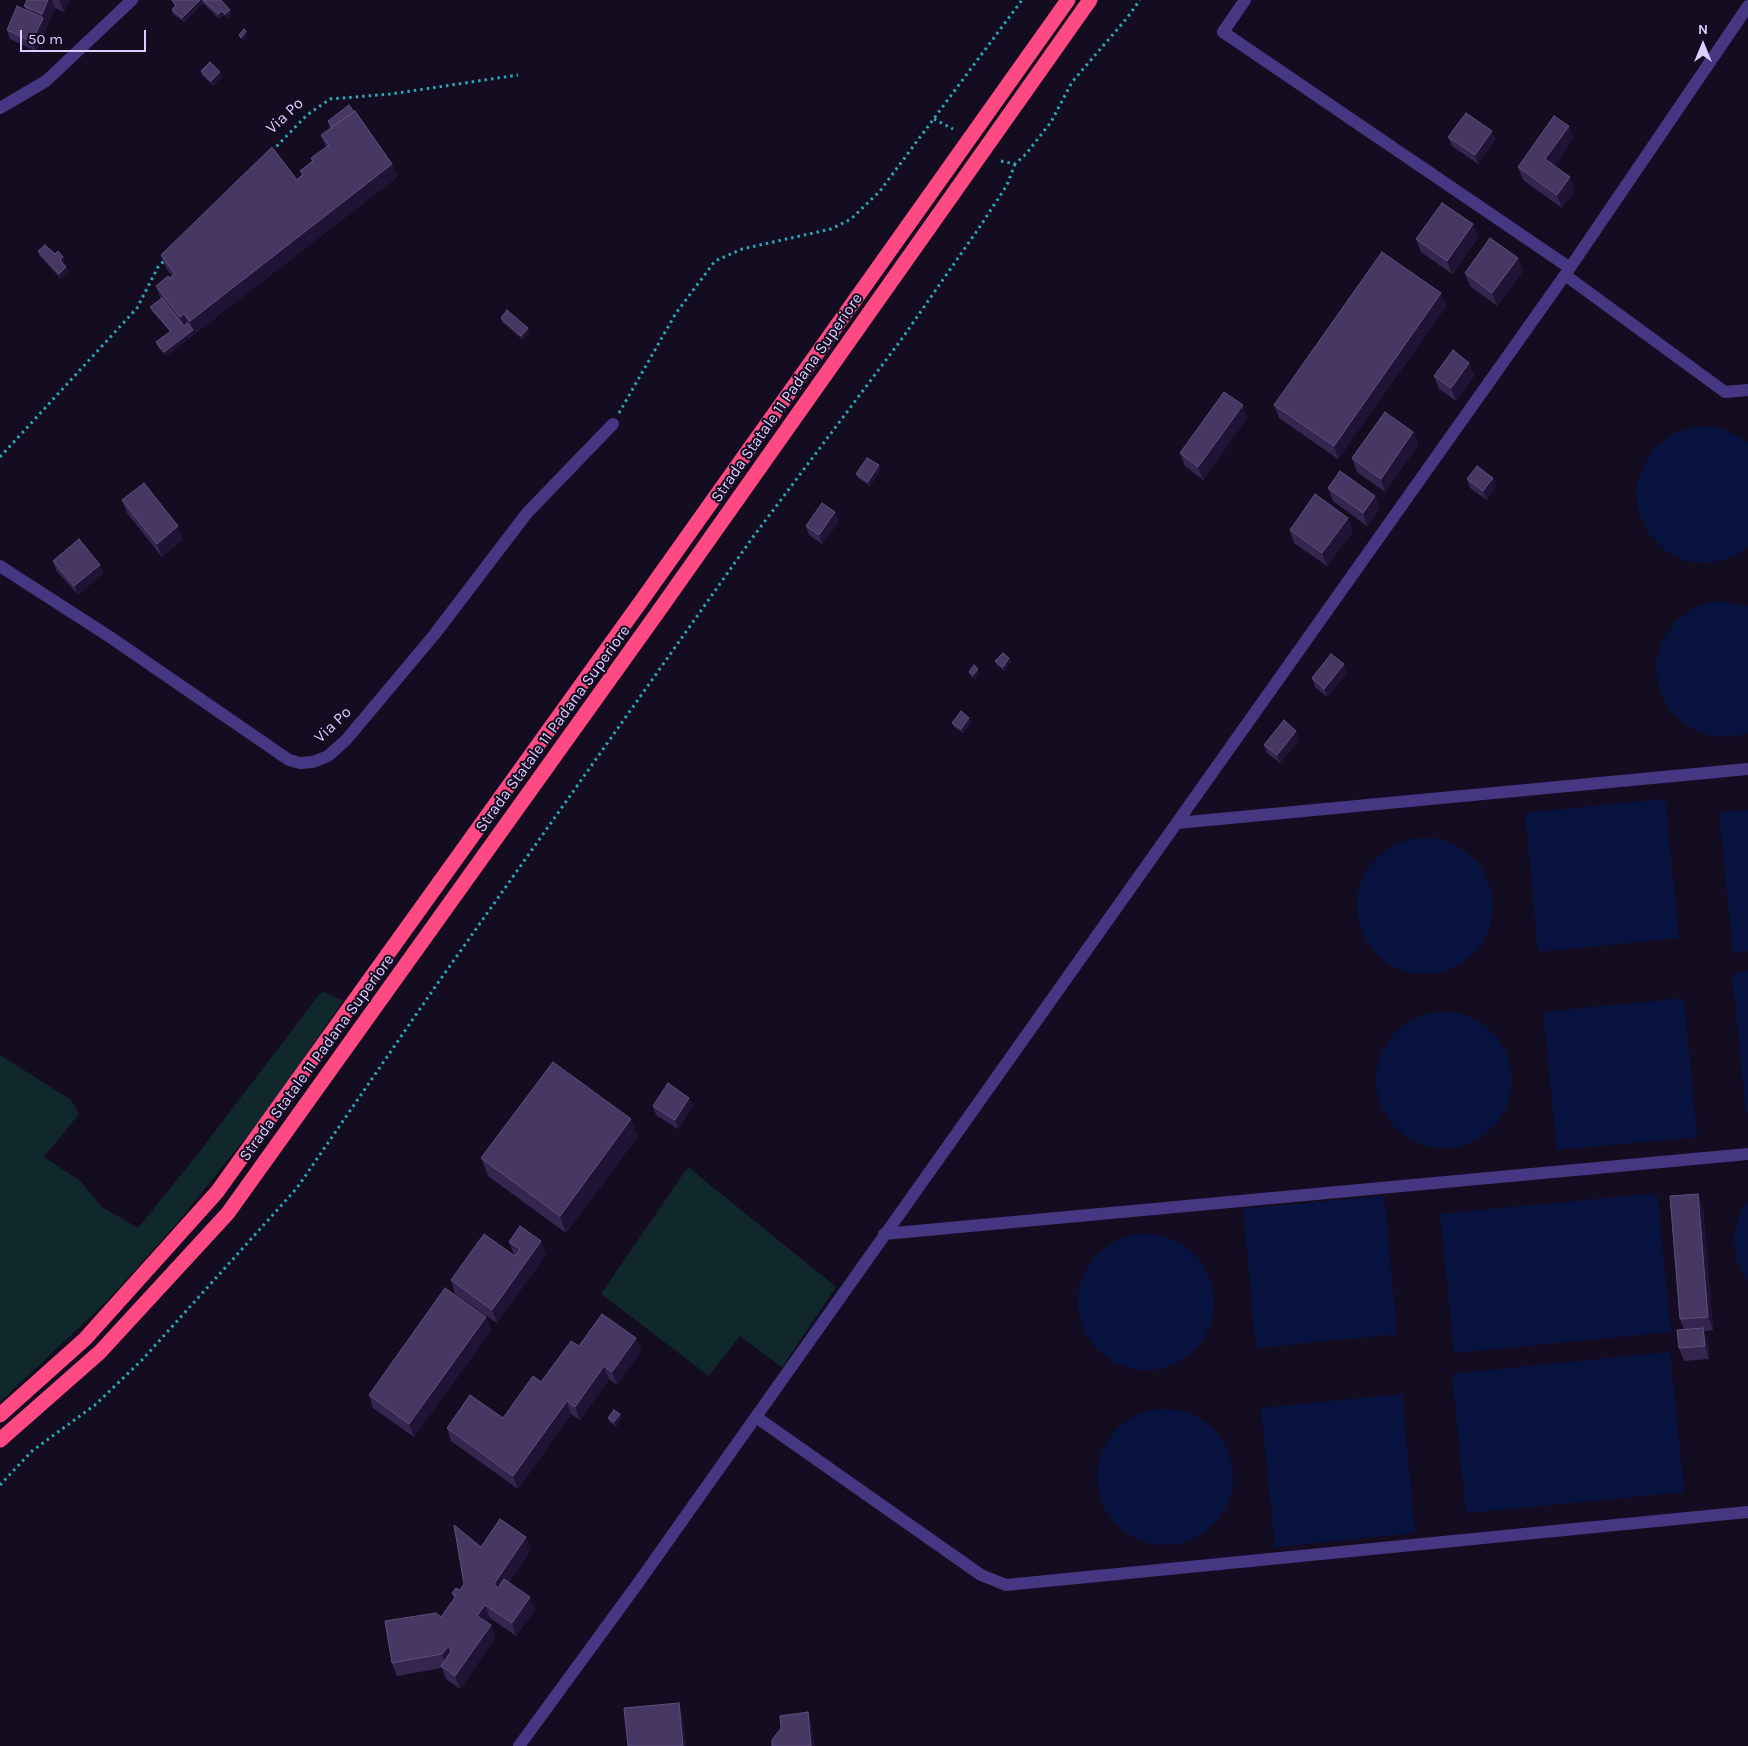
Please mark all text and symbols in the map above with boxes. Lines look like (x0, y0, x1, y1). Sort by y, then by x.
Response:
scale bar (22, 20, 149, 52)
north arrow (1678, 20, 1728, 70)
text: N (1698, 21, 1708, 38)
text: 50 m (28, 30, 63, 48)
street label: Via Po (262, 94, 308, 138)
street label: Strada Statale 11 Padana Superiore (707, 290, 867, 506)
street label: Strada Statale 11 Padana Superiore (471, 622, 635, 836)
street label: Via Po (311, 703, 355, 747)
street label: Strada Statale 11 Padana Superiore (235, 951, 399, 1165)

